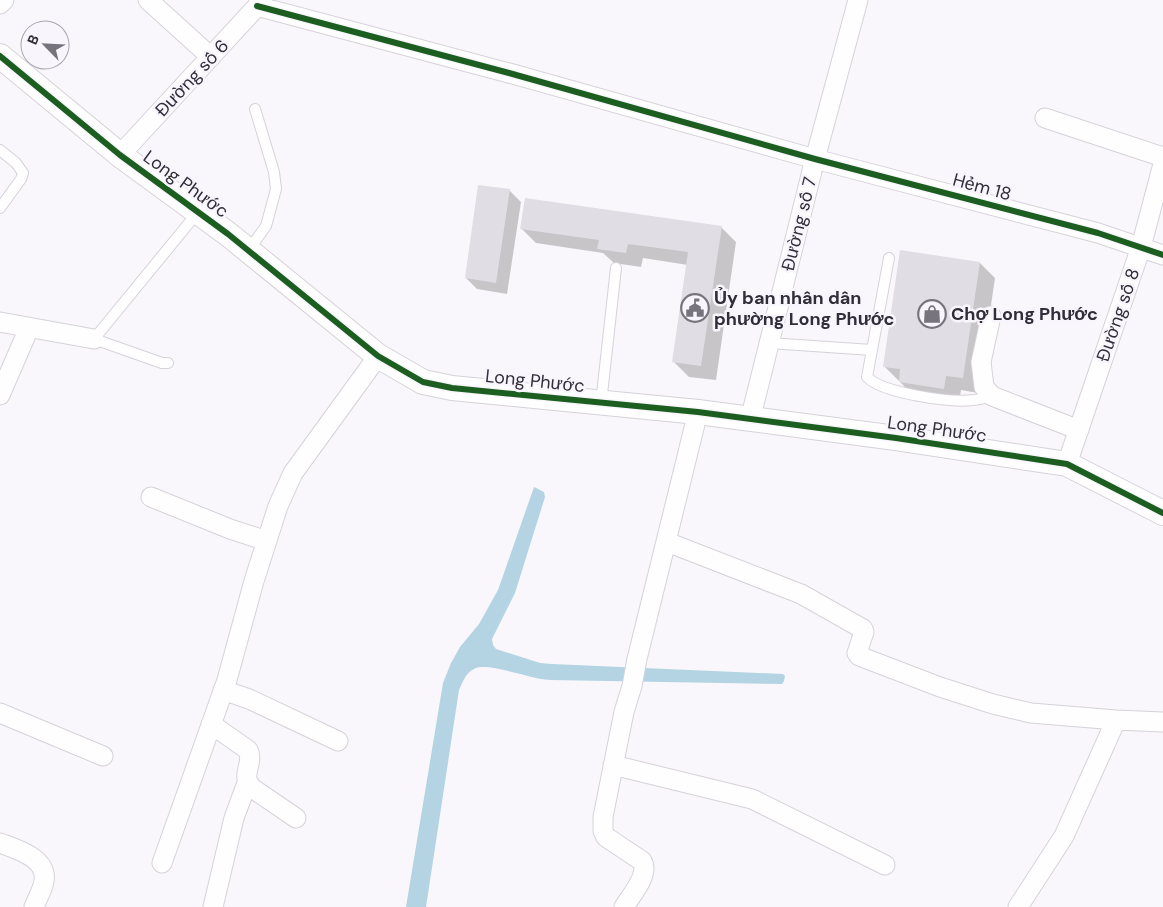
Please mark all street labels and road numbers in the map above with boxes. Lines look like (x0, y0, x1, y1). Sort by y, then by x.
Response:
street label: Đường số 6 (150, 34, 234, 122)
street label: Long Phước (139, 145, 233, 223)
street label: Hẻm 18 (950, 168, 1014, 206)
street label: Đường số 7 (776, 175, 822, 273)
street label: Đường số 8 (1091, 265, 1145, 365)
street label: Long Phước (484, 364, 586, 398)
street label: Long Phước (886, 410, 988, 448)

